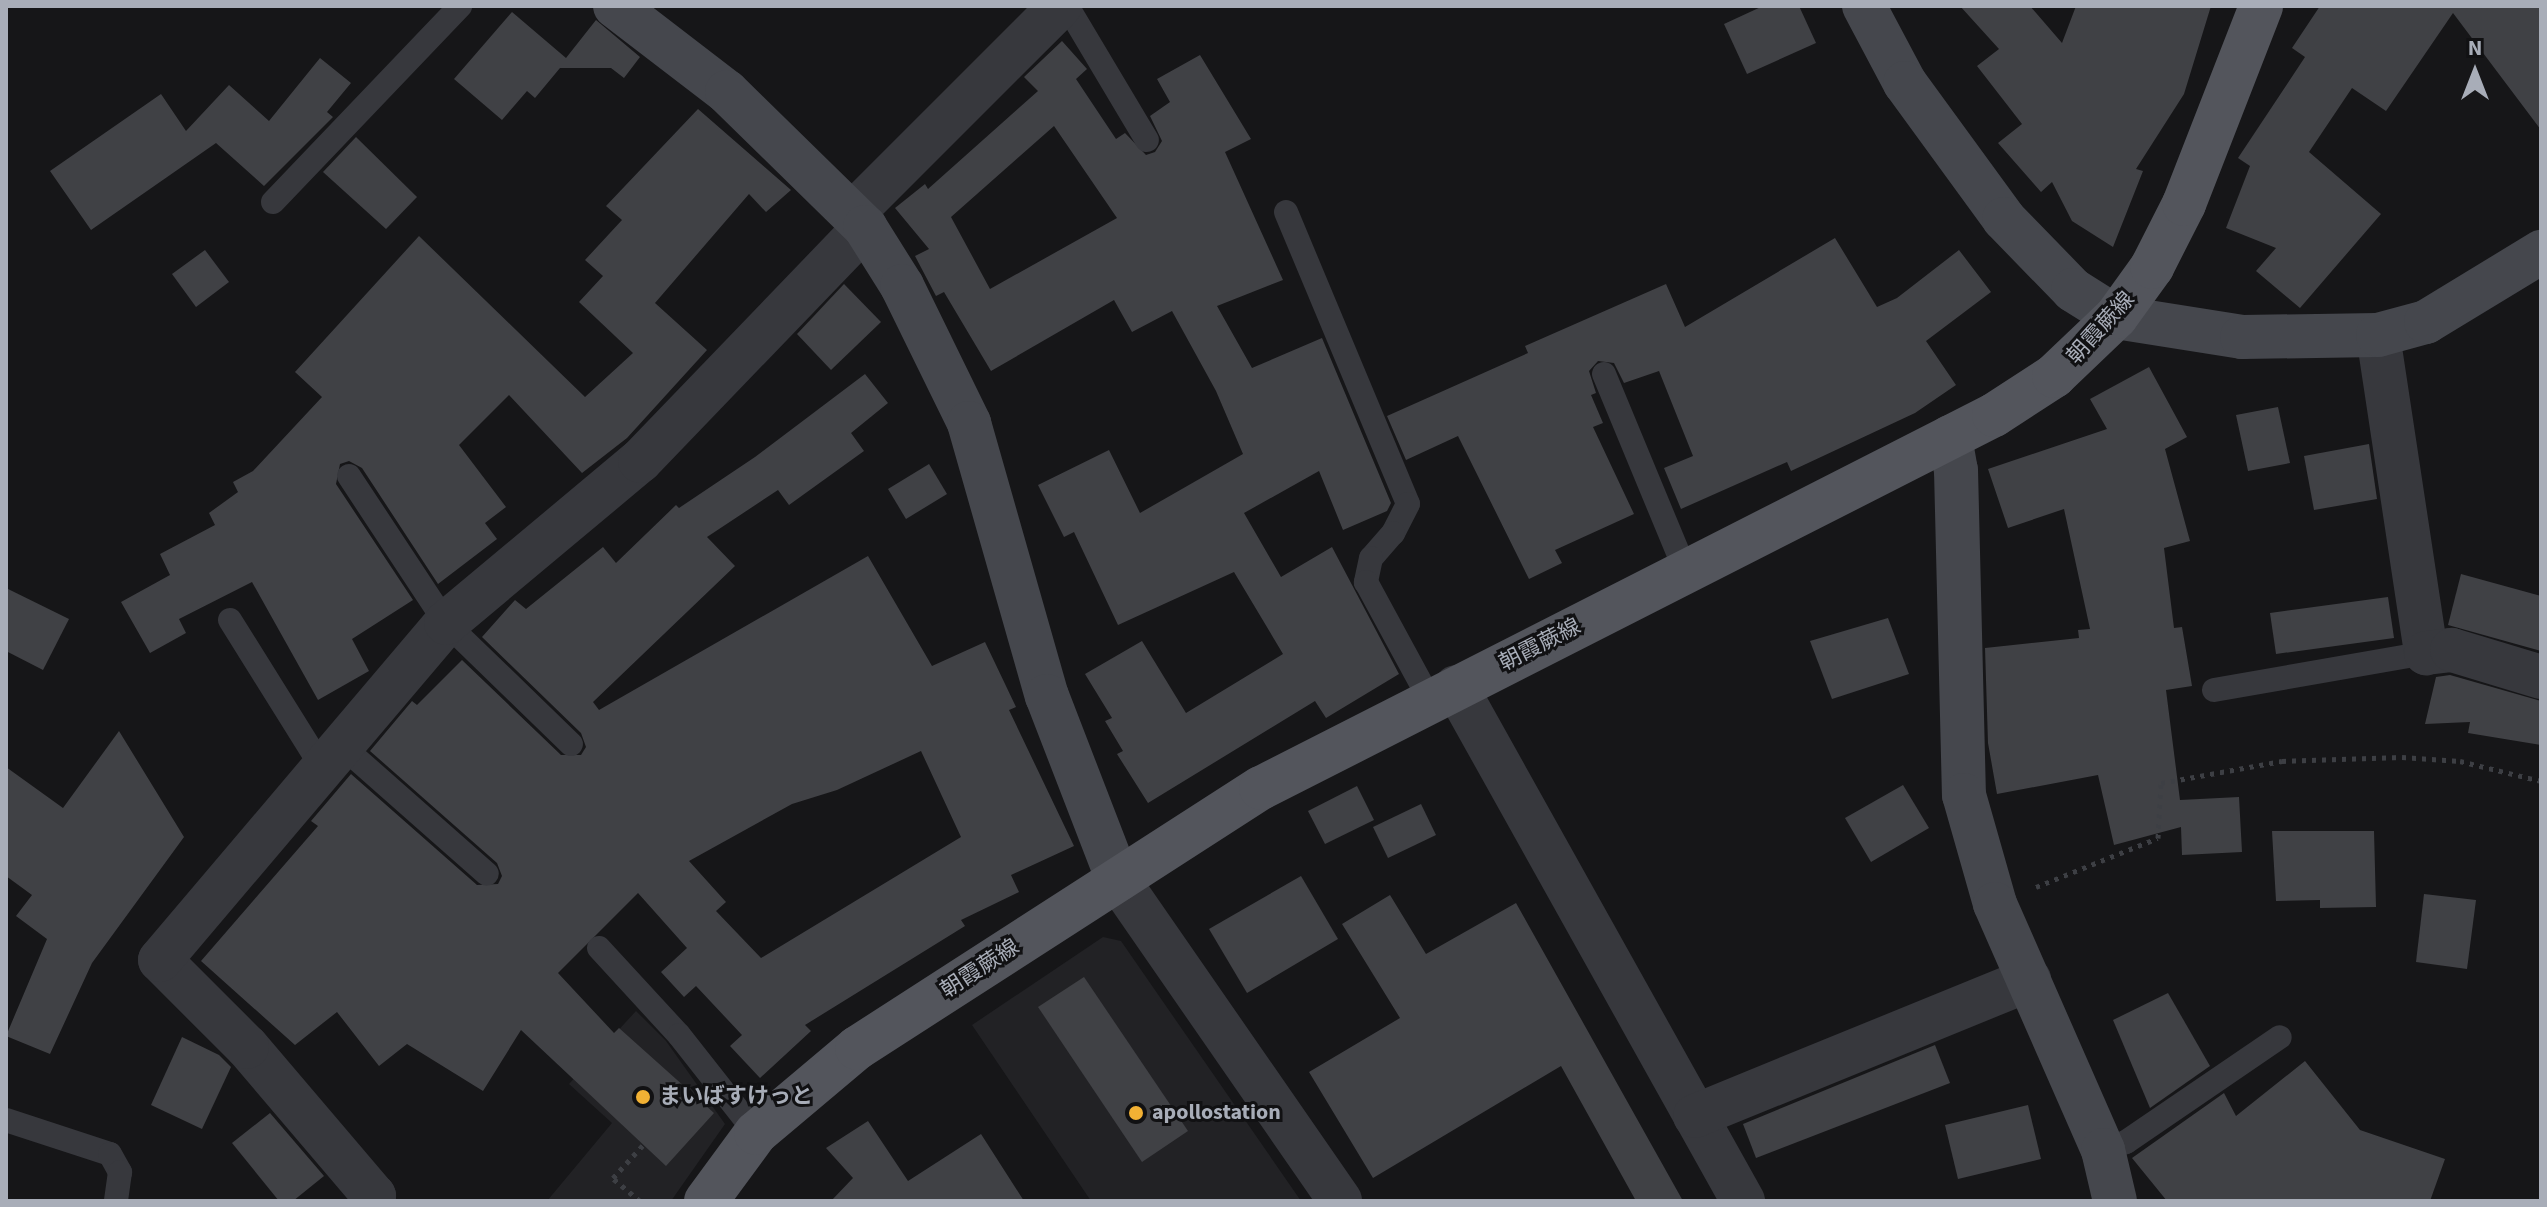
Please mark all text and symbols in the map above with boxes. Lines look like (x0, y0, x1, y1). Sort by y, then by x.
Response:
north arrow (2435, 32, 2515, 112)
text: N (2468, 32, 2482, 64)
street label: 朝霞蕨線 (2062, 286, 2140, 370)
street label: 朝霞蕨線 (1495, 613, 1585, 677)
street label: 朝霞蕨線 (936, 934, 1024, 1004)
place label: まいばすけっと (659, 1084, 813, 1110)
marker: まいばすけっと (634, 1088, 652, 1106)
place label: apollostation (1152, 1100, 1281, 1126)
marker: apollostation (1127, 1104, 1145, 1122)

